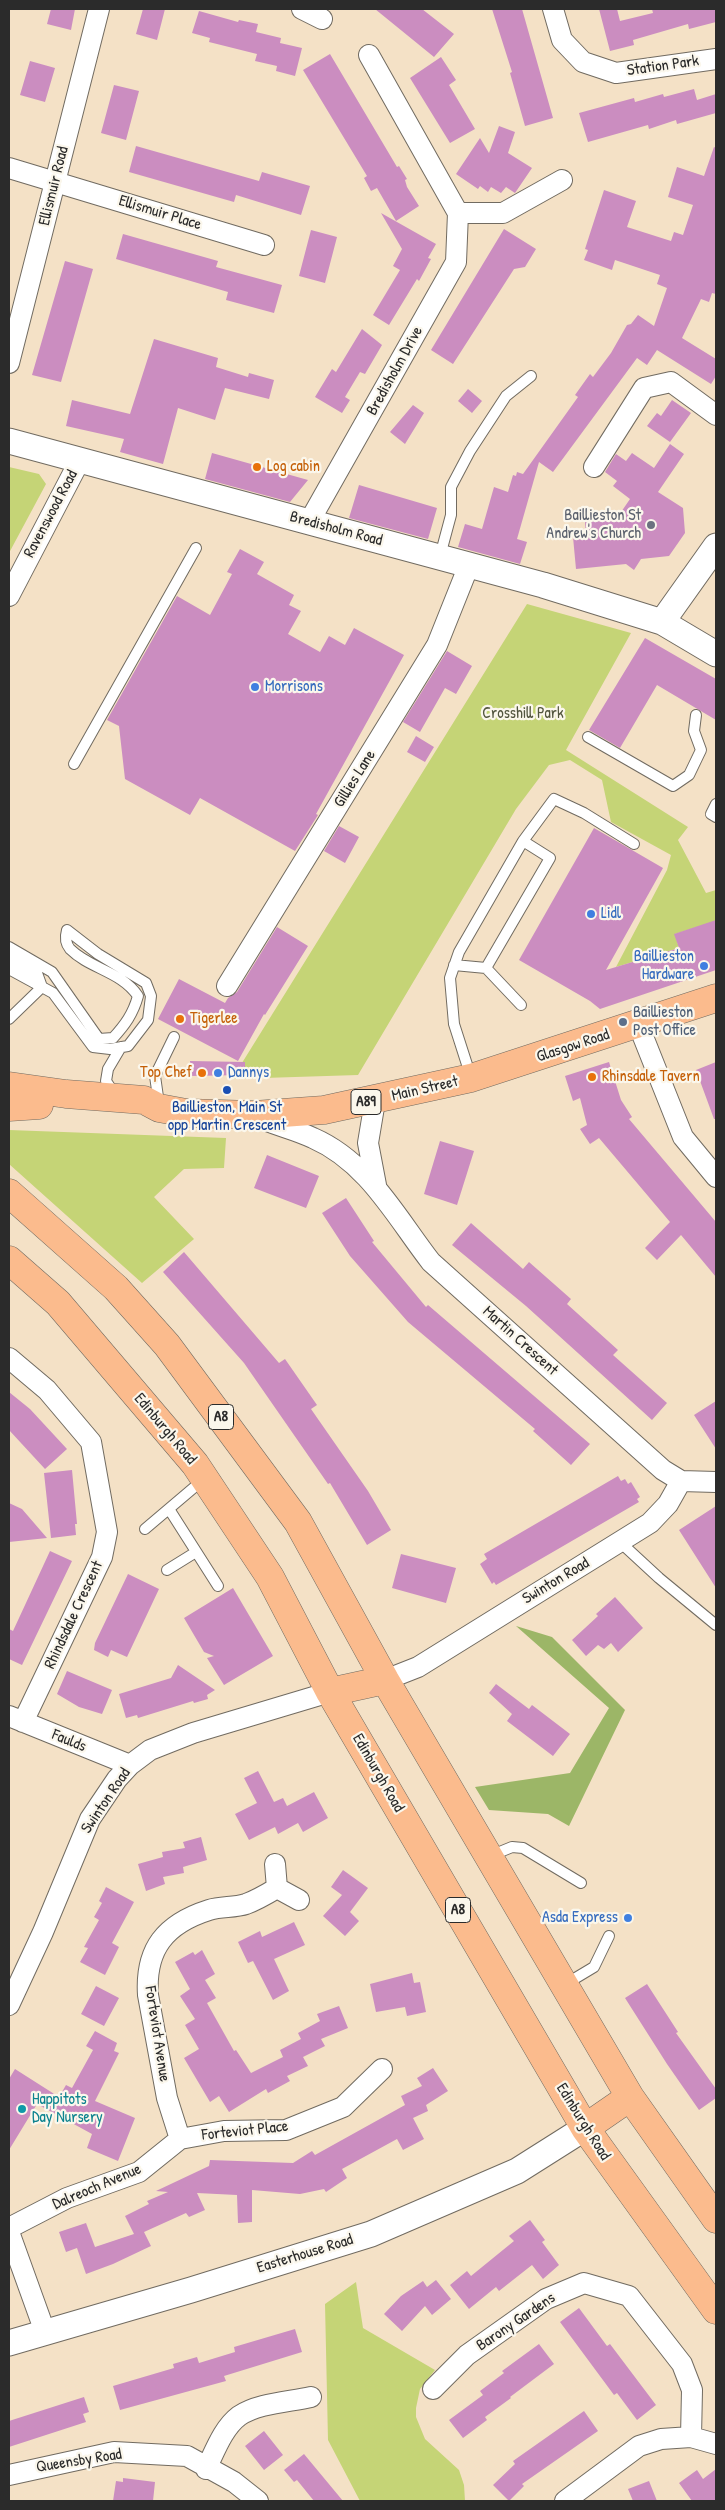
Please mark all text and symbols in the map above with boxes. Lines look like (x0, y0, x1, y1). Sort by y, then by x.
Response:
street label: Station Park (626, 51, 700, 81)
street label: Ellismuir Road (35, 145, 73, 227)
street label: Ellismuir Place (116, 191, 204, 235)
street label: Bredisholm Drive (363, 323, 427, 419)
place label: Log cabin (267, 457, 320, 477)
marker: Log cabin (251, 461, 263, 473)
street label: Ravenswood Road (20, 467, 82, 561)
place label: Baillieston St Andrew's Church (546, 506, 641, 544)
street label: Bredisholm Road (288, 507, 384, 551)
marker: Baillieston St Andrew's Church (645, 519, 657, 531)
place label: Morrisons (265, 677, 323, 697)
marker: Morrisons (249, 681, 261, 693)
park label: Crosshill Park (482, 704, 564, 724)
street label: Gillies Lane (330, 747, 380, 811)
place label: Lidl (601, 904, 621, 924)
marker: Lidl (585, 908, 597, 920)
place label: Baillieston Hardware (634, 947, 694, 985)
marker: Baillieston Hardware (698, 960, 710, 972)
place label: Baillieston Post Office (633, 1003, 696, 1041)
place label: Tigerlee (190, 1009, 238, 1029)
marker: Tigerlee (174, 1013, 186, 1025)
marker: Baillieston Post Office (617, 1016, 629, 1028)
street label: Glasgow Road (534, 1025, 612, 1067)
place label: Top Chef (140, 1063, 192, 1083)
place label: Dannys (228, 1063, 269, 1083)
marker: Top Chef (196, 1067, 208, 1079)
marker: Dannys (212, 1067, 224, 1079)
place label: Rhinsdale Tavern (602, 1067, 700, 1087)
marker: Rhinsdale Tavern (586, 1071, 598, 1083)
street label: Main Street (390, 1072, 460, 1106)
marker: Baillieston, Main St opp Martin Crescent (221, 1084, 233, 1096)
road number: A89 (351, 1090, 381, 1114)
place label: Baillieston, Main St opp Martin Crescent (168, 1098, 286, 1136)
street label: Martin Crescent (478, 1302, 562, 1380)
street label: Edinburgh Road (130, 1389, 200, 1469)
road number: A8 (208, 1404, 234, 1430)
street label: Swinton Road (519, 1554, 593, 1608)
street label: Rhindsdale Crescent (41, 1558, 107, 1672)
street label: Faulds (49, 1725, 89, 1757)
street label: Edinburgh Road (348, 1731, 408, 1815)
street label: Swinton Road (77, 1765, 135, 1837)
road number: A8 (446, 1898, 470, 1922)
place label: Asda Express (542, 1908, 618, 1928)
marker: Asda Express (622, 1912, 634, 1924)
street label: Forteviot Avenue (140, 1985, 174, 2083)
street label: Edinburgh Road (552, 2080, 614, 2164)
place label: Happitots Day Nursery (32, 2090, 103, 2128)
marker: Happitots Day Nursery (16, 2103, 28, 2115)
street label: Forteviot Place (201, 2117, 289, 2145)
street label: Dalreoch Avenue (50, 2160, 144, 2214)
street label: Easterhouse Road (255, 2230, 355, 2278)
street label: Barony Gardens (473, 2289, 559, 2355)
street label: Queensby Road (35, 2445, 123, 2477)

